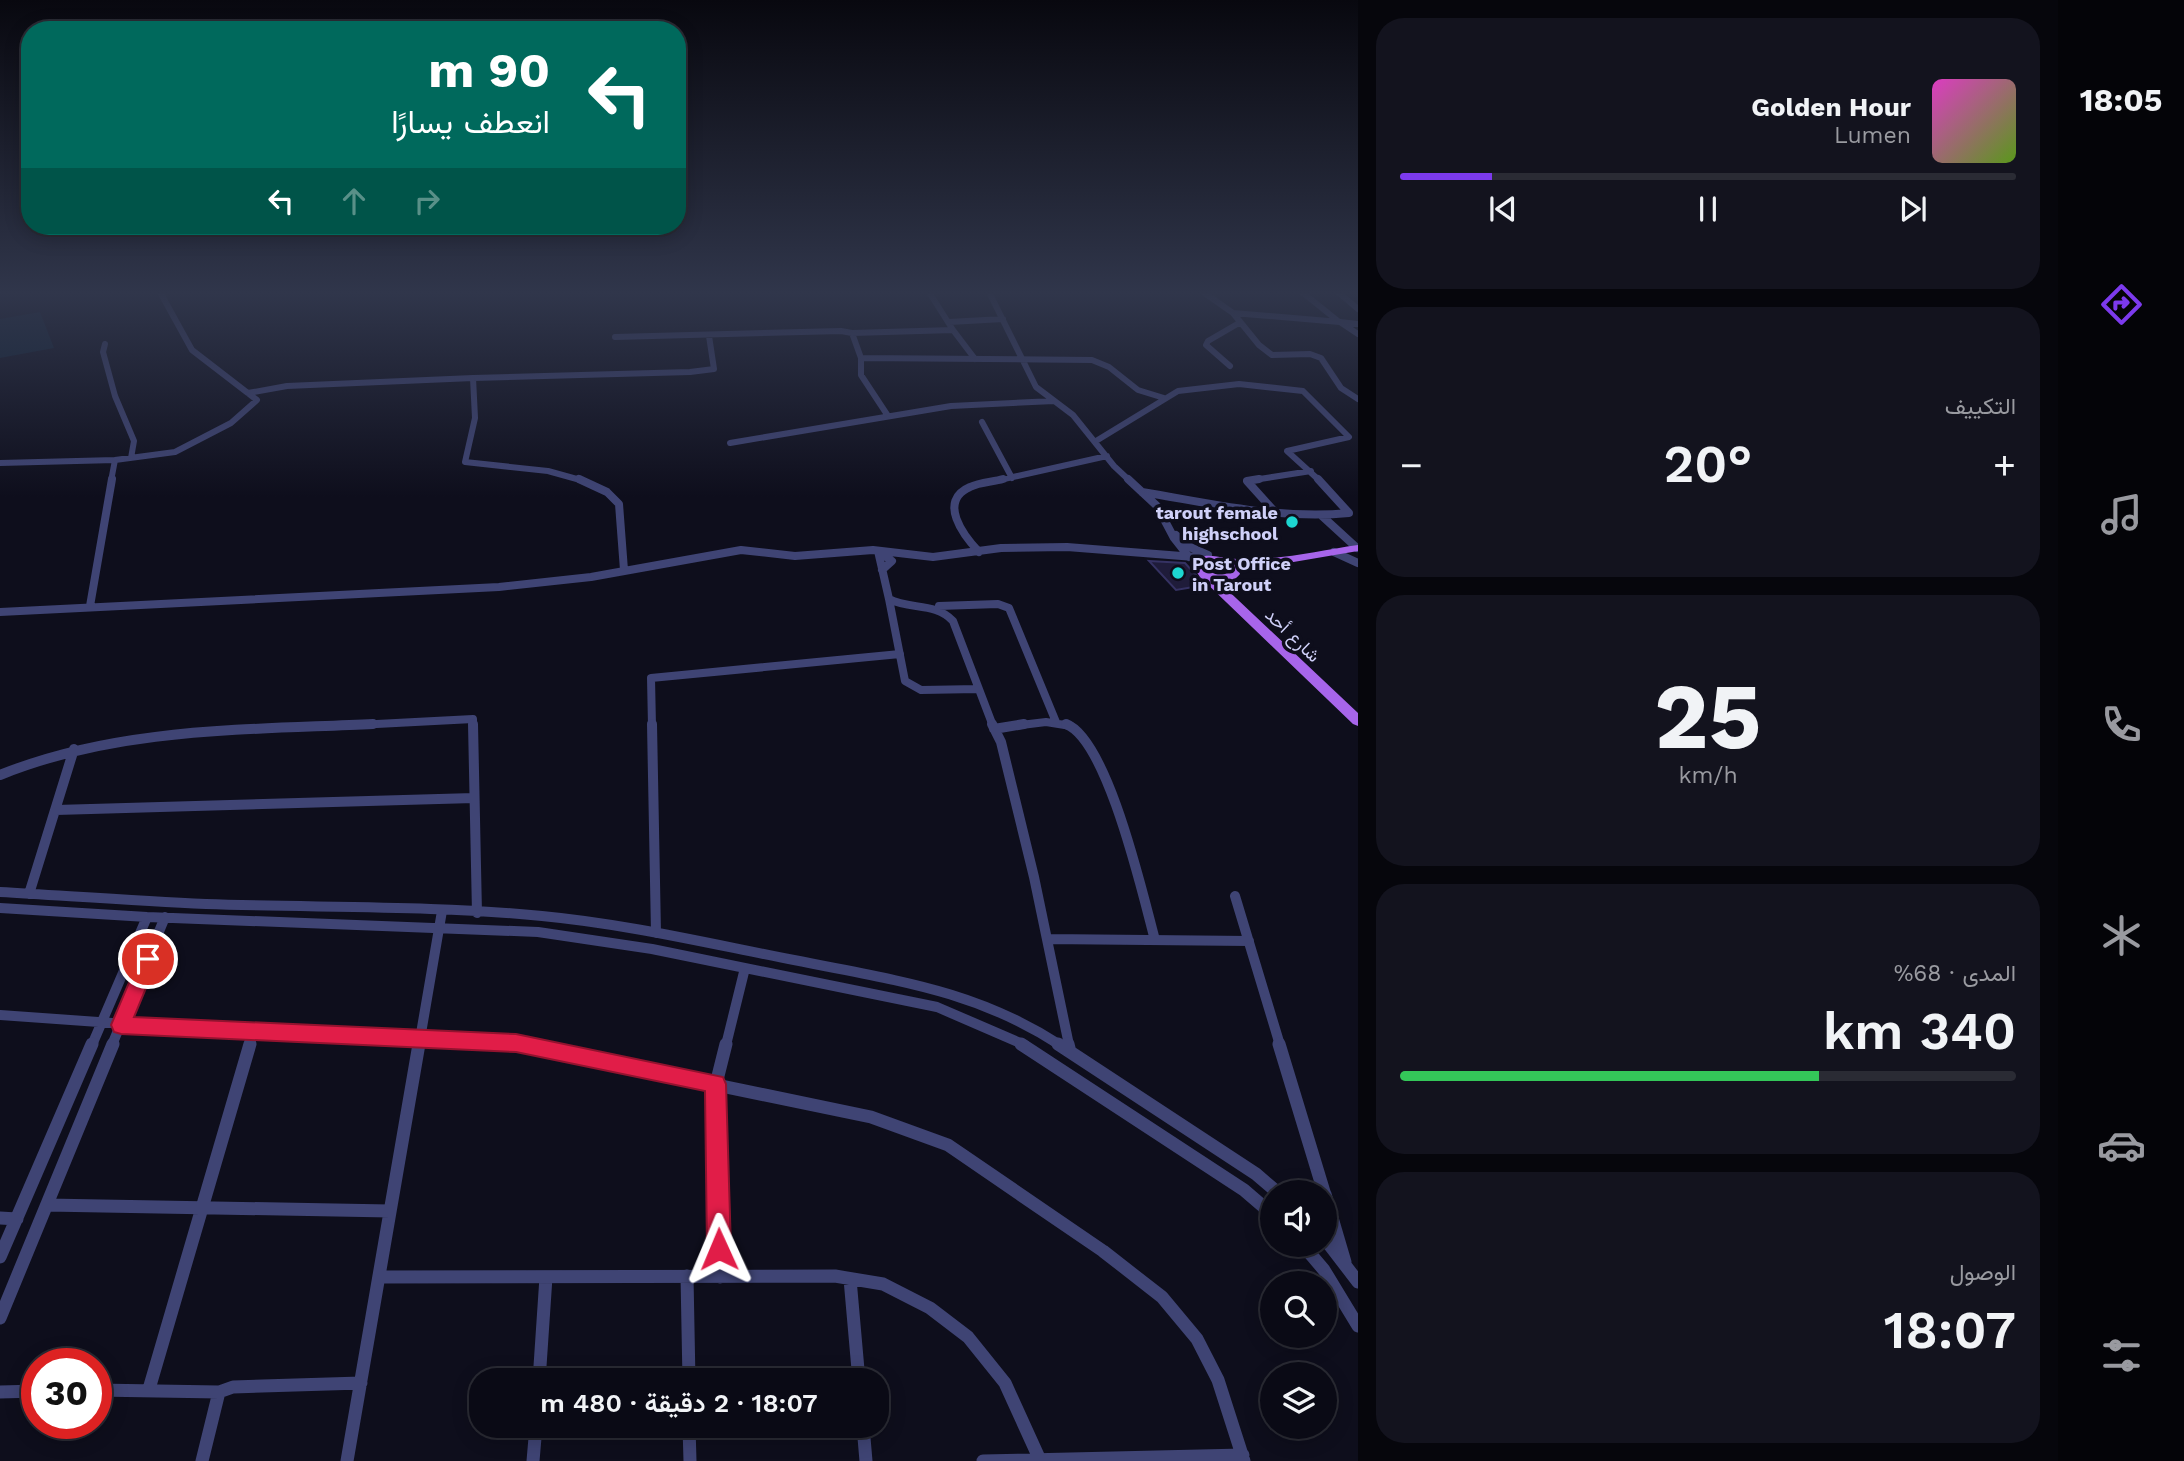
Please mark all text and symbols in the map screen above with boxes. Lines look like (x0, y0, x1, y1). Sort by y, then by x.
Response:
text: 90 m (428, 41, 550, 99)
icon: left (574, 49, 665, 140)
text: 18:05 (2080, 81, 2162, 119)
text: Golden Hour (1751, 92, 1911, 122)
text: انعطف يسارًا (391, 103, 550, 141)
text: Lumen (1834, 122, 1911, 149)
icon: left (262, 182, 300, 220)
icon: ahead (335, 182, 373, 220)
icon: right (408, 182, 446, 220)
icon: previous (1484, 190, 1522, 228)
icon: pause (1689, 190, 1727, 228)
icon: next (1894, 190, 1932, 228)
icon: directions (2097, 280, 2146, 329)
text: التكييف (1945, 393, 2016, 420)
text: 20° (1664, 434, 1752, 495)
text: − (1400, 443, 1423, 487)
text: + (1993, 443, 2016, 487)
icon: music (2097, 490, 2146, 539)
place label: tarout female highschool (1156, 502, 1278, 544)
marker: tarout female highschool (1284, 514, 1300, 530)
place label: Post Office in Tarout (1192, 553, 1291, 595)
marker: Post Office in Tarout (1170, 565, 1186, 581)
street label: شارع أحد (1260, 604, 1325, 668)
text: 25 (1654, 663, 1762, 770)
icon: phone (2097, 700, 2146, 749)
text: km/h (1678, 762, 1738, 789)
icon: climate (2097, 911, 2146, 960)
pin (118, 929, 178, 989)
icon: arrive (129, 940, 167, 978)
text: المدى · 68% (1894, 960, 2016, 987)
text: 340 km (1823, 1001, 2016, 1062)
icon: car (2097, 1121, 2146, 1170)
map controls (1260, 1180, 1337, 1439)
button: sound (1260, 1180, 1337, 1257)
position arrow (682, 1212, 756, 1286)
text: الوصول (1950, 1259, 2016, 1286)
button: search (1260, 1271, 1337, 1348)
text: 18:07 (1884, 1300, 2016, 1361)
icon: filters (2097, 1331, 2146, 1380)
speed limit sign: 30 (21, 1348, 112, 1439)
button: layers (1260, 1362, 1337, 1439)
text: 18:07 · 2 دقيقة · 480 m (540, 1388, 818, 1418)

